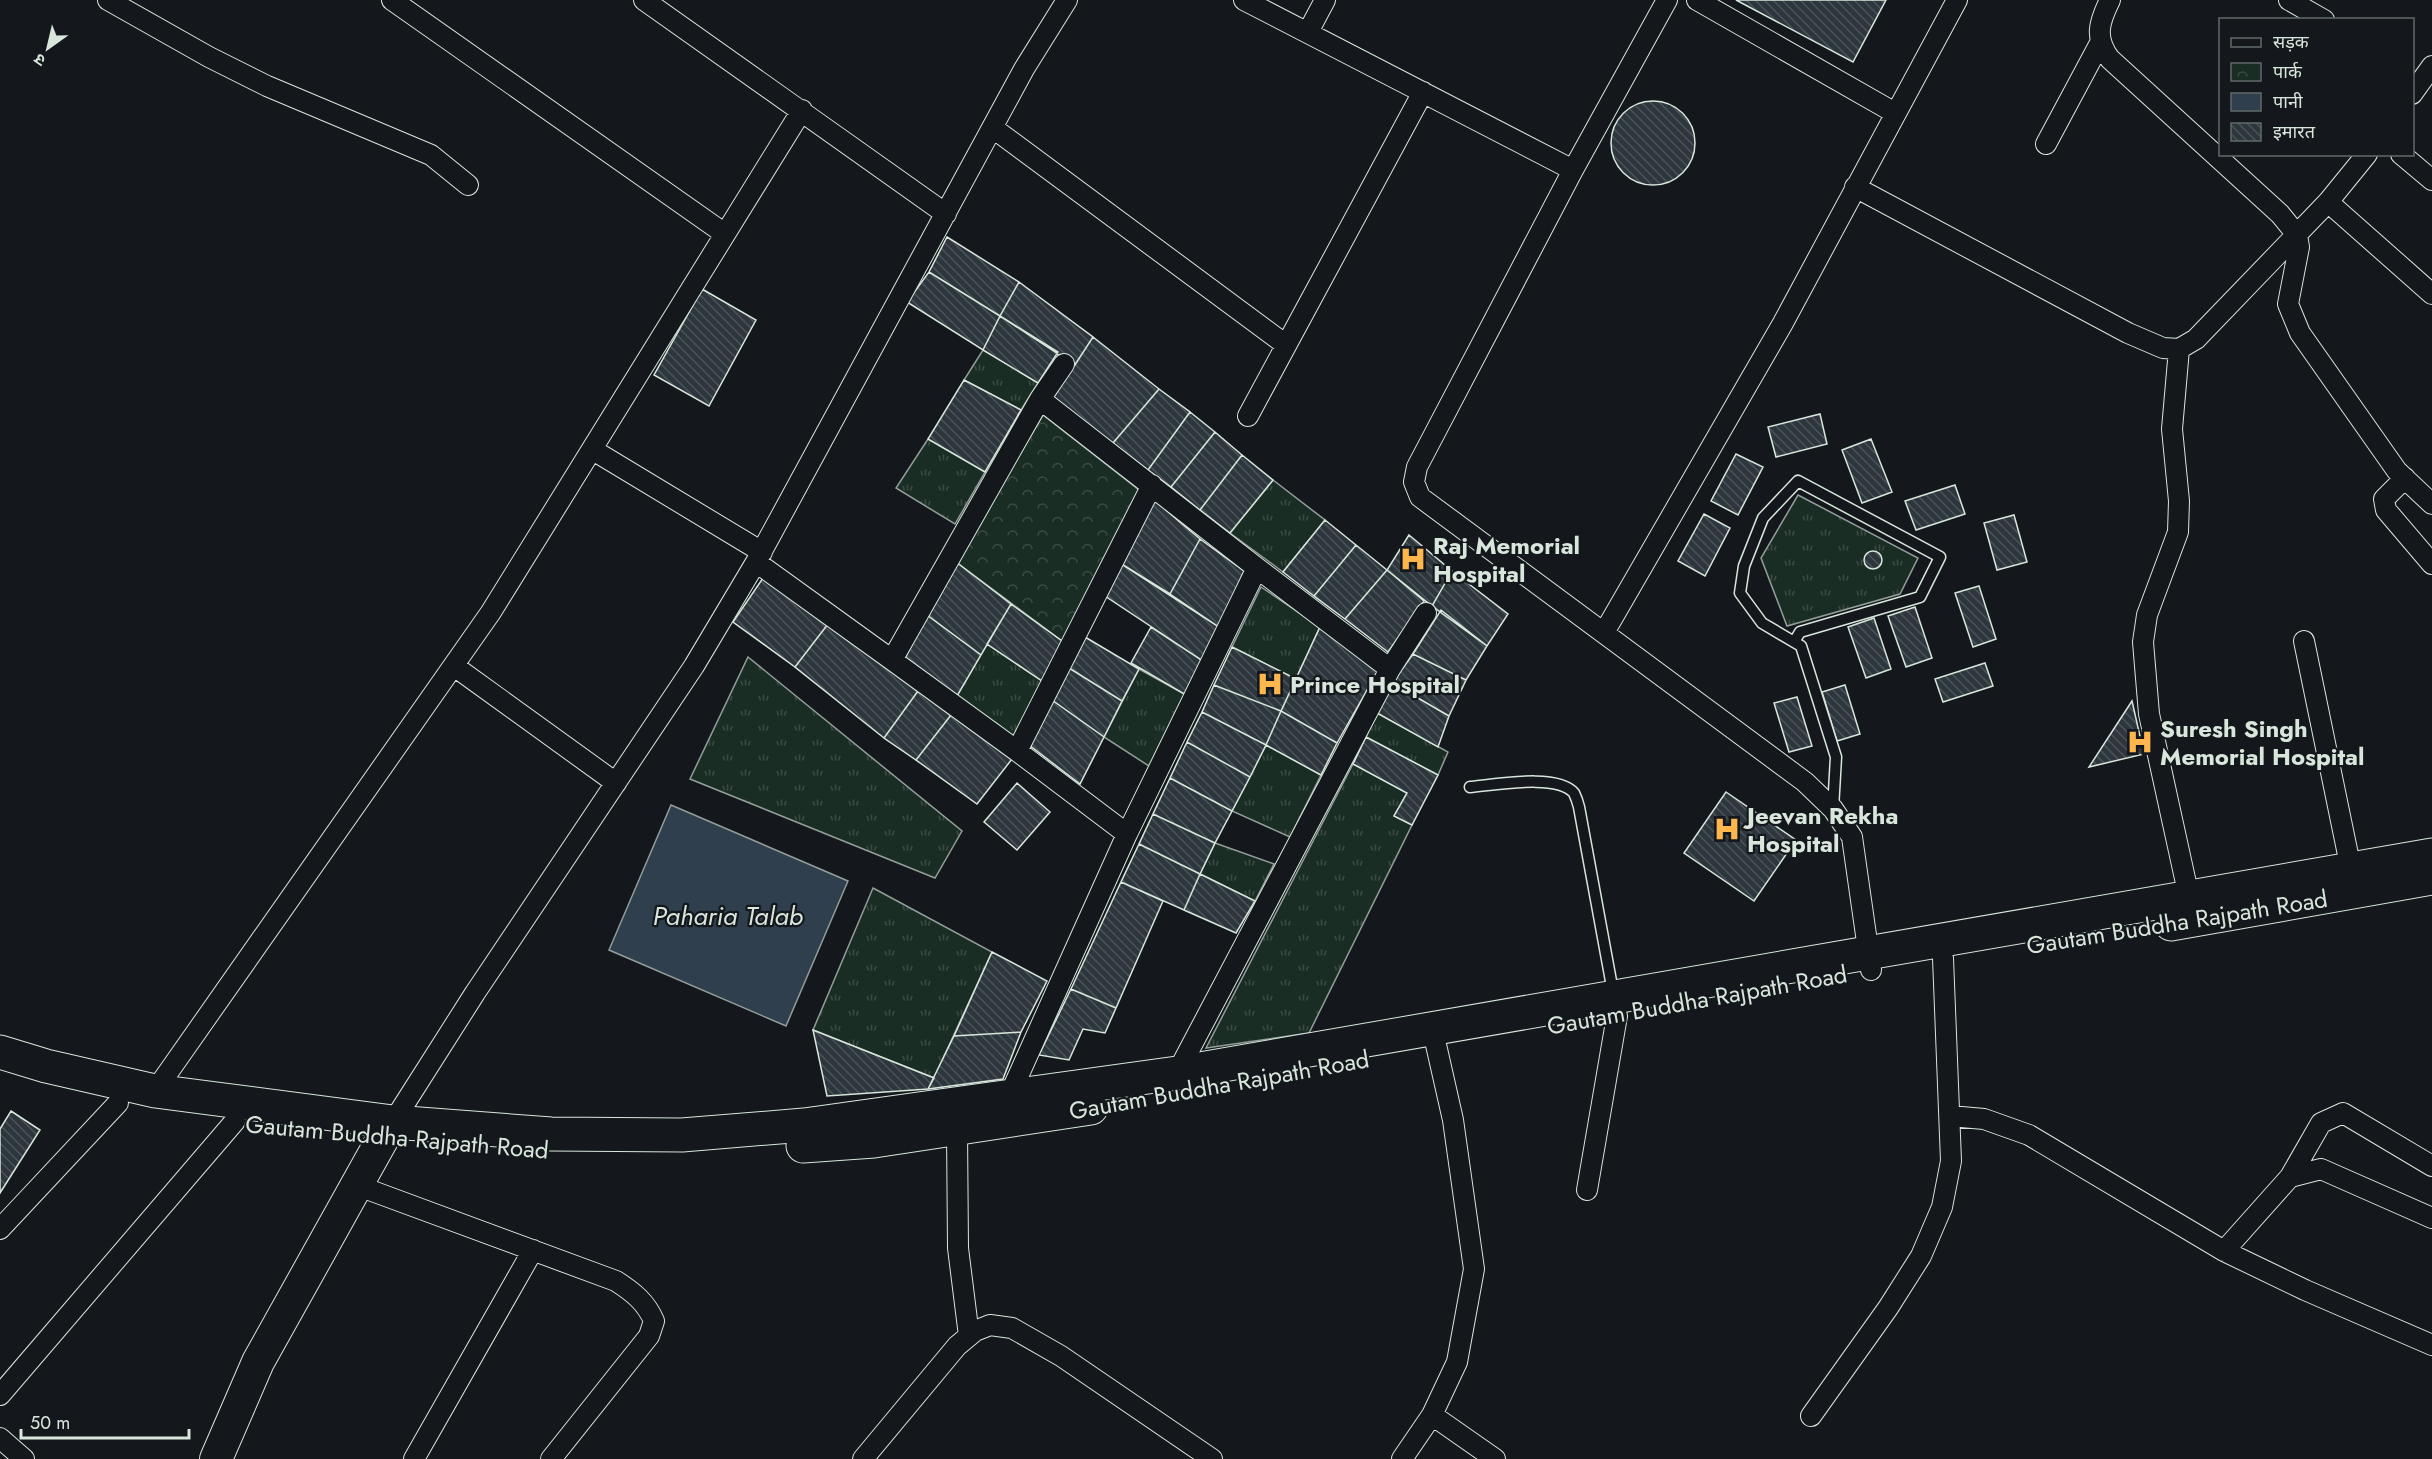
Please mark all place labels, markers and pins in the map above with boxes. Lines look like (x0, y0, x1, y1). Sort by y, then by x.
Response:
place label: Raj Memorial Hospital (1433, 528, 1580, 591)
hospital icon: Raj Memorial Hospital (1398, 544, 1428, 574)
place label: Prince Hospital (1290, 667, 1460, 702)
hospital icon: Prince Hospital (1255, 669, 1285, 699)
place label: Suresh Singh Memorial Hospital (2160, 711, 2365, 774)
hospital icon: Suresh Singh Memorial Hospital (2125, 727, 2155, 757)
place label: Jeevan Rekha Hospital (1743, 798, 1898, 861)
hospital icon: Jeevan Rekha Hospital (1712, 814, 1742, 844)

